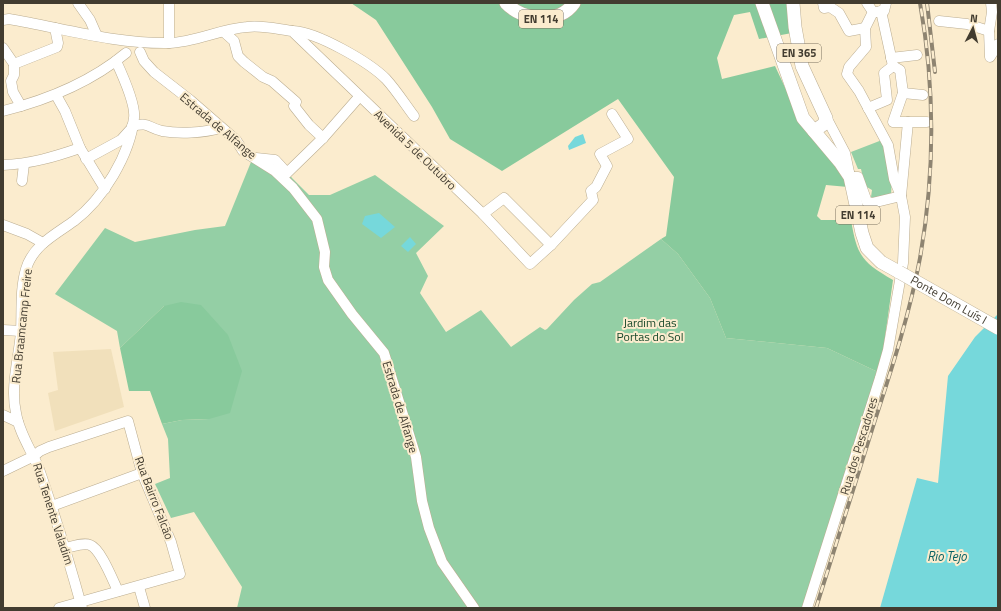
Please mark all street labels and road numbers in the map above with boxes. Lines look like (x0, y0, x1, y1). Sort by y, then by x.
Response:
road number: EN 114 (519, 10, 563, 28)
road number: EN 365 (777, 44, 821, 62)
street label: Estrada de Alfange (176, 88, 261, 164)
street label: Avenida 5 de Outubro (370, 105, 461, 194)
road number: EN 114 (836, 206, 880, 224)
street label: Rua Braamcamp Freire (6, 268, 37, 384)
street label: Ponte Dom Luís I (907, 270, 991, 329)
street label: Estrada de Alfange (377, 359, 423, 455)
street label: Rua dos Pescadores (835, 394, 883, 497)
street label: Rua Bairro Falcão (130, 453, 179, 542)
street label: Rua Tenente Valadim (28, 461, 79, 567)

